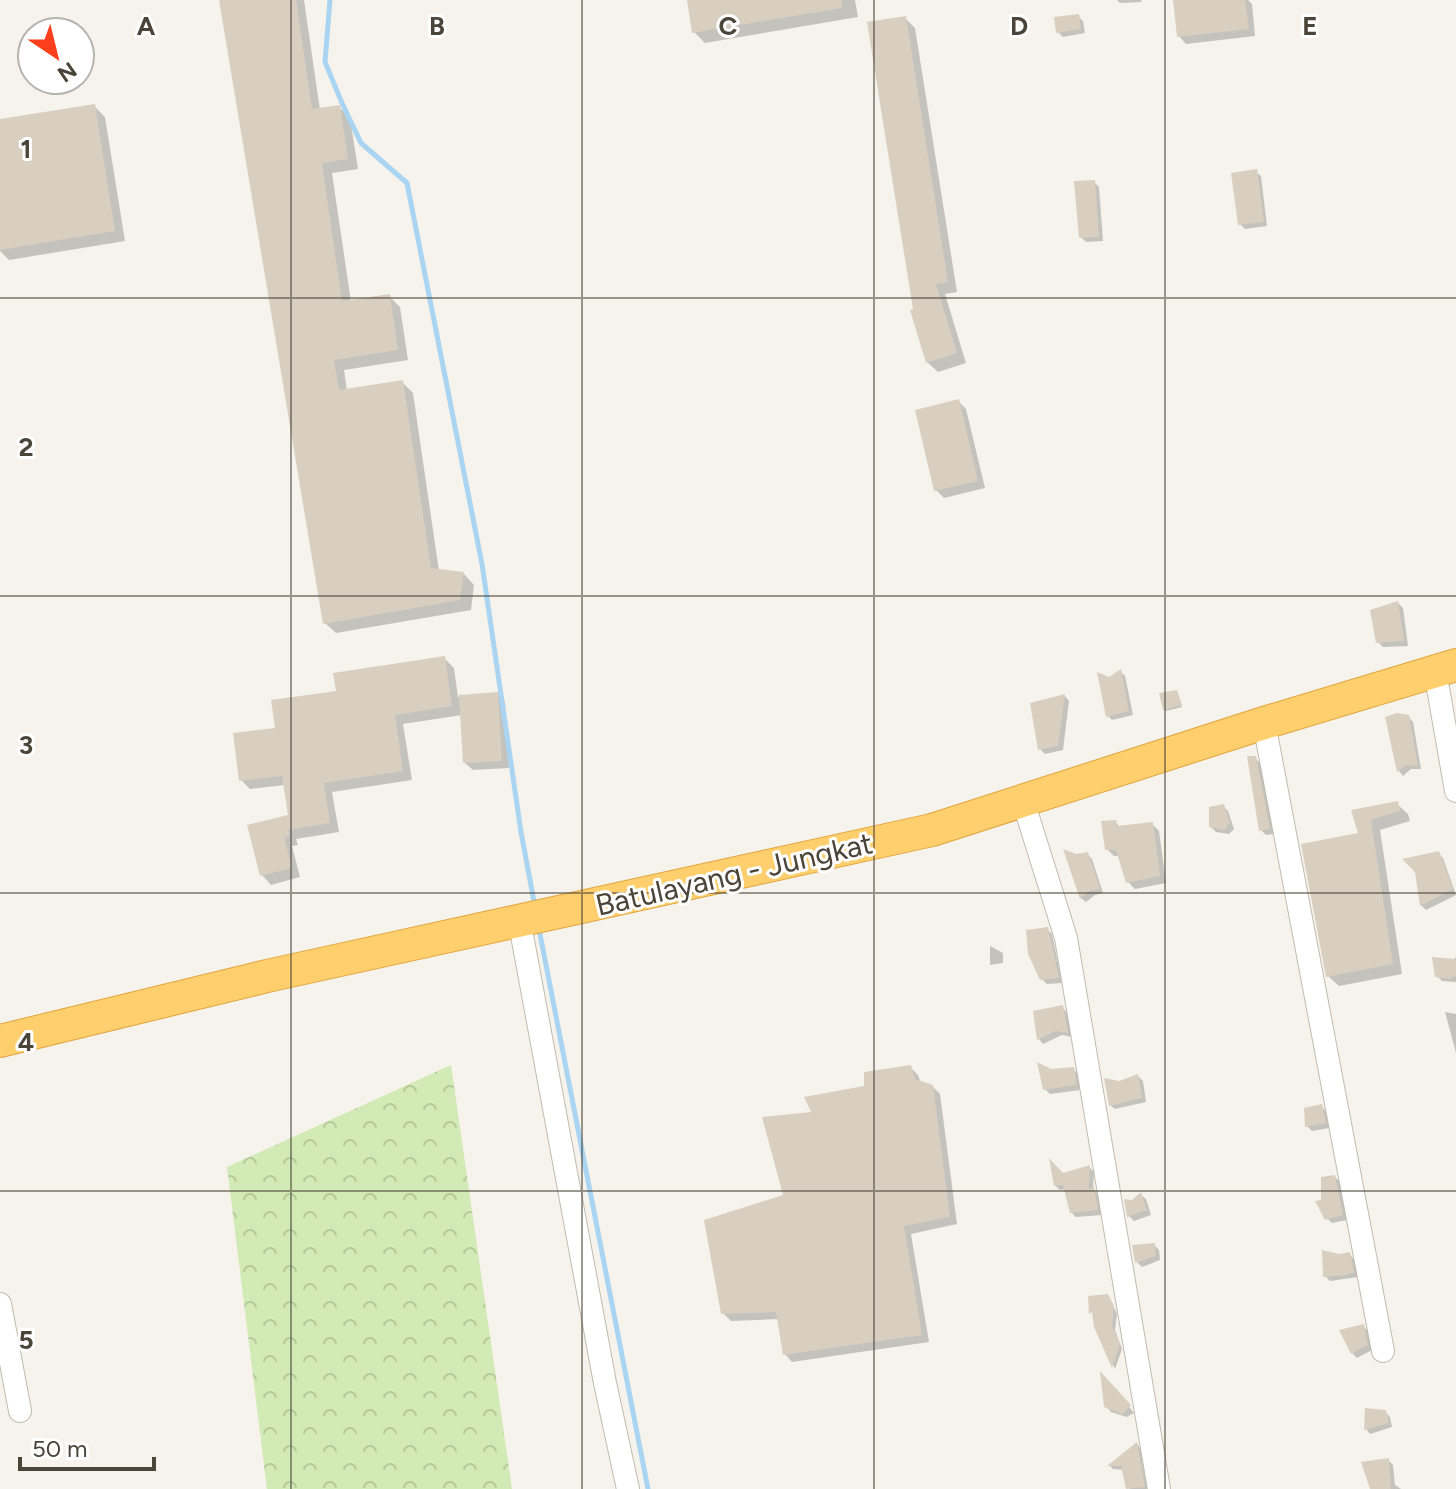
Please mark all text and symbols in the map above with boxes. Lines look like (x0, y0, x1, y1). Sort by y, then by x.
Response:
text: A (137, 10, 156, 42)
text: B (429, 10, 445, 42)
text: C (719, 10, 738, 42)
text: D (1010, 10, 1028, 42)
text: E (1302, 10, 1318, 42)
north arrow (16, 16, 96, 96)
text: N (52, 56, 82, 88)
text: 1 (21, 133, 31, 165)
text: 2 (18, 431, 34, 463)
text: 3 (19, 729, 33, 761)
street label: Batulayang - Jungkat (592, 824, 876, 924)
text: 4 (18, 1026, 34, 1058)
text: 5 (18, 1324, 34, 1356)
scale bar (20, 1421, 154, 1471)
text: 50 m (32, 1434, 88, 1463)

